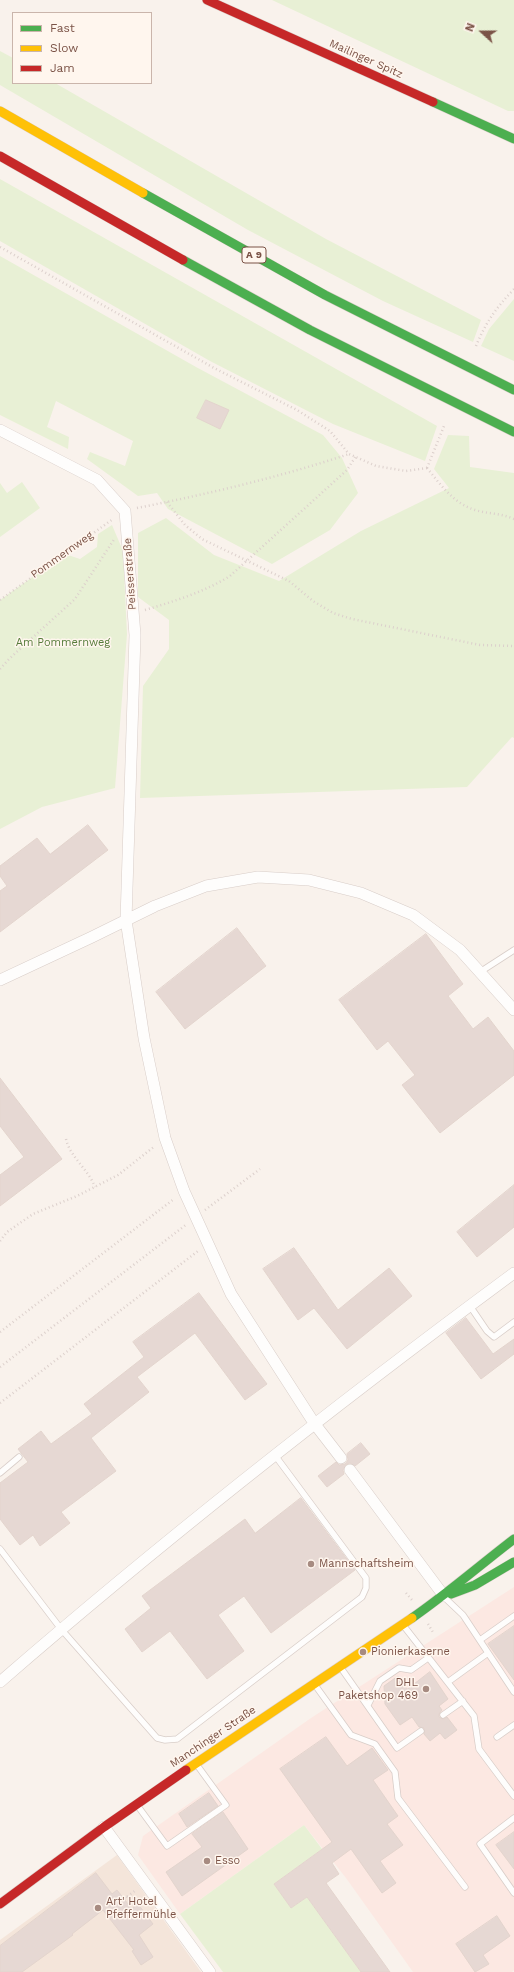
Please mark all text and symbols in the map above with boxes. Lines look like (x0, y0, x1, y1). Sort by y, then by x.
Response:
legend (12, 12, 152, 84)
north arrow (462, 12, 502, 52)
text: Fast (50, 21, 75, 35)
text: N (463, 21, 478, 34)
street label: Mailinger Spitz (327, 37, 405, 81)
text: Slow (50, 41, 78, 55)
text: Jam (50, 61, 75, 75)
road number: A 9 (242, 247, 266, 263)
street label: Pommernweg (28, 529, 96, 581)
street label: Peisserstraße (121, 538, 139, 610)
park label: Am Pommernweg (16, 636, 110, 650)
place label: Mannschaftsheim (319, 1557, 414, 1571)
marker: Mannschaftsheim (306, 1559, 316, 1569)
place label: Pionierkaserne (371, 1645, 450, 1659)
marker: Pionierkaserne (358, 1647, 368, 1657)
place label: DHL Paketshop 469 (338, 1676, 418, 1702)
marker: DHL Paketshop 469 (421, 1684, 431, 1694)
street label: Manchinger Straße (168, 1703, 258, 1771)
place label: Esso (215, 1854, 240, 1868)
marker: Esso (202, 1856, 212, 1866)
place label: Art' Hotel Pfeffermühle (106, 1895, 176, 1921)
marker: Art' Hotel Pfeffermühle (93, 1903, 103, 1913)

